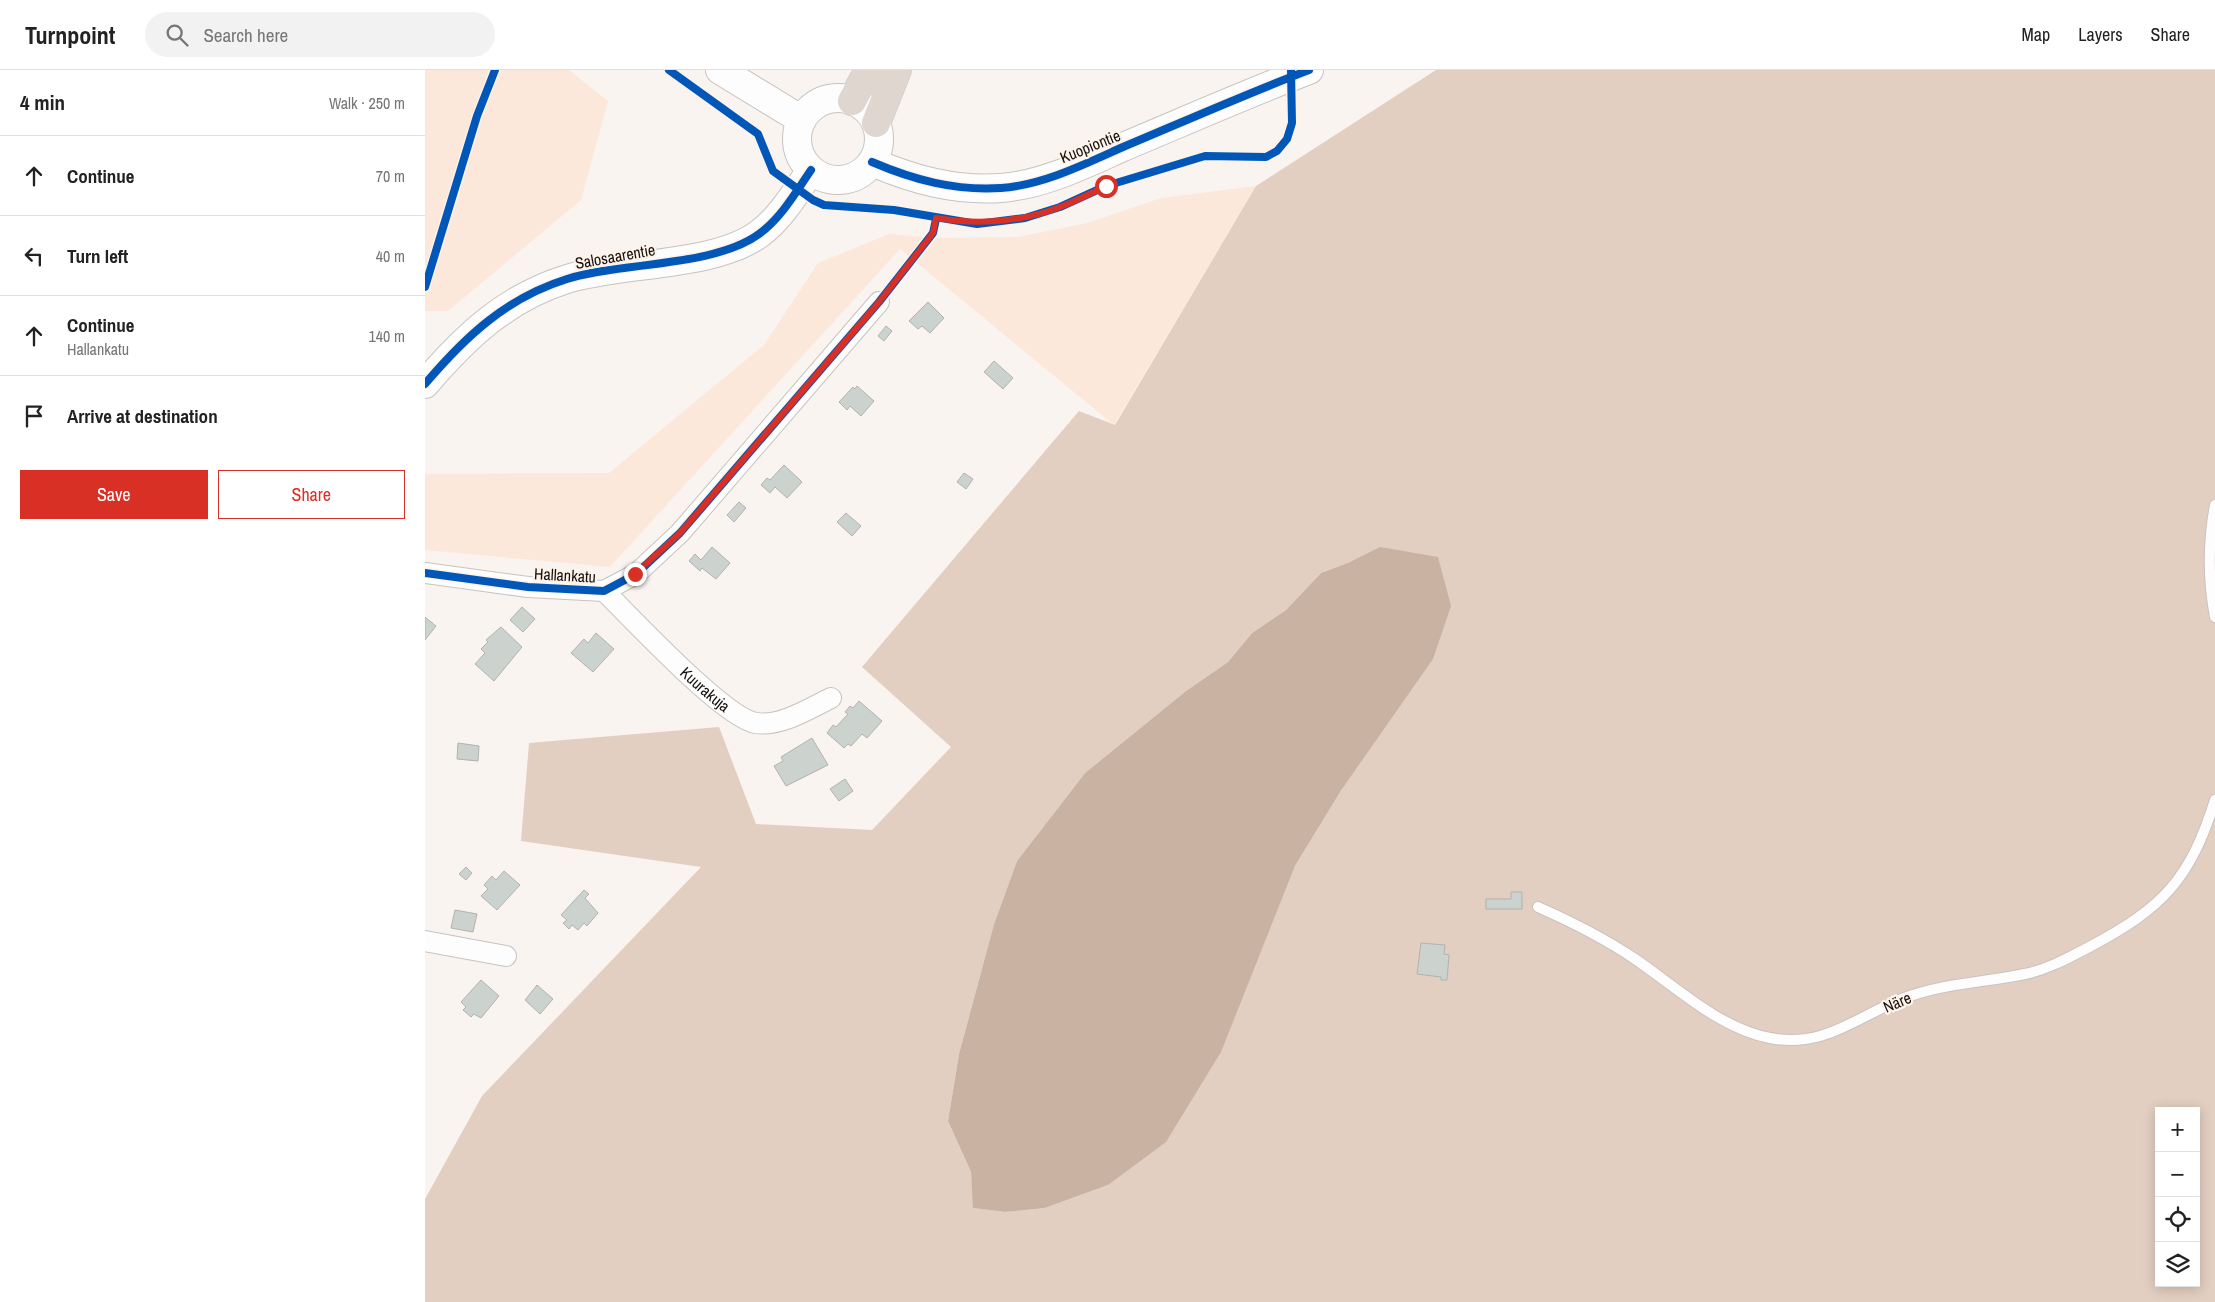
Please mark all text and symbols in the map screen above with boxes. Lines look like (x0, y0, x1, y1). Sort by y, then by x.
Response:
search box (145, 12, 495, 57)
text: Turnpoint (25, 19, 115, 51)
icon: search (163, 21, 191, 49)
text: Search here (203, 22, 288, 48)
text: Map (2022, 22, 2050, 47)
text: Layers (2078, 22, 2123, 47)
text: Share (2151, 22, 2190, 47)
text: 4 min (20, 88, 65, 117)
text: Walk · 250 m (329, 92, 405, 114)
street label: Kuopiontie (1056, 124, 1124, 168)
icon: ahead (20, 162, 48, 190)
text: Continue (67, 163, 135, 189)
text: 70 m (376, 165, 405, 187)
route start (1095, 175, 1118, 198)
street label: Salosaarentie (573, 238, 657, 274)
icon: left (20, 242, 48, 270)
text: Turn left (67, 243, 128, 269)
text: 40 m (376, 245, 405, 267)
text: Continue (67, 312, 135, 338)
icon: ahead (20, 322, 48, 350)
text: 140 m (369, 325, 405, 347)
text: Hallankatu (67, 338, 129, 360)
icon: arrive (20, 402, 48, 430)
text: Arrive at destination (67, 403, 218, 429)
button: Save (20, 470, 208, 519)
button: Share (218, 470, 405, 519)
street label: Hallankatu (533, 562, 597, 588)
route end (624, 563, 647, 586)
street label: Kuurakuja (676, 662, 735, 717)
street label: Näre (1880, 986, 1914, 1018)
map controls (2155, 1107, 2200, 1287)
button: + (2155, 1107, 2200, 1152)
button: − (2155, 1152, 2200, 1197)
button: locate (2155, 1197, 2200, 1242)
button: layers (2155, 1242, 2200, 1287)

